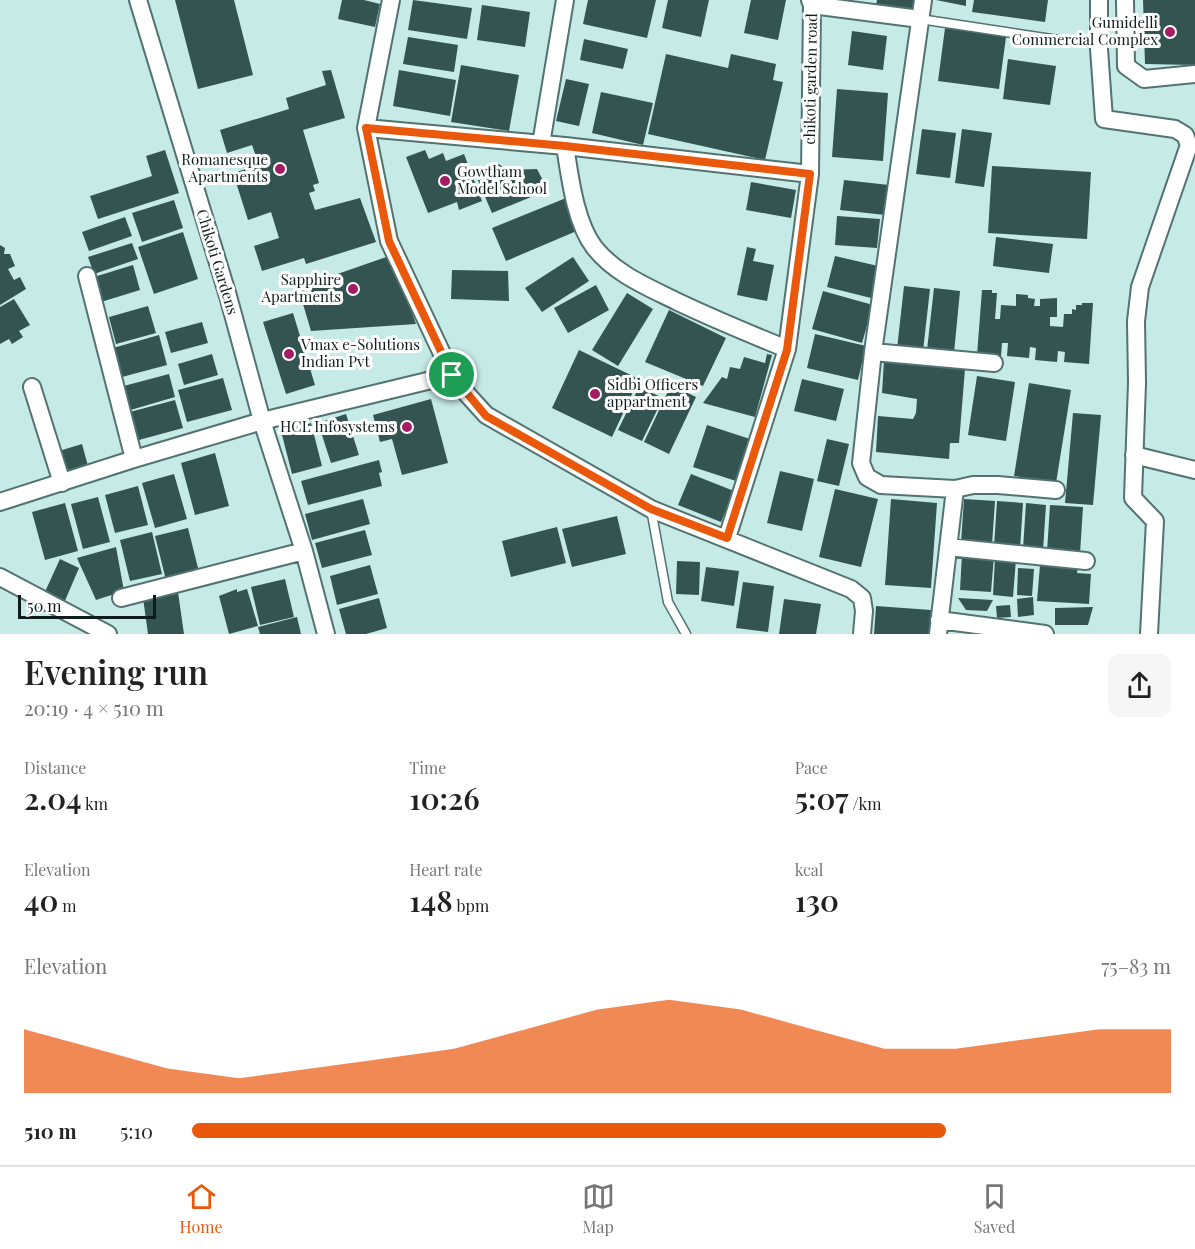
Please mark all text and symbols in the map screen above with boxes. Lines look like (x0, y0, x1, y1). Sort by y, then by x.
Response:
place label: Gumidelli Commercial Complex (1012, 12, 1159, 49)
street label: chikoti garden road (799, 13, 821, 145)
marker: Gumidelli Commercial Complex (1163, 25, 1177, 39)
place label: Romanesque Apartments (181, 149, 268, 186)
place label: Gowtham Model School (457, 161, 547, 198)
marker: Romanesque Apartments (273, 162, 287, 176)
marker: Gowtham Model School (438, 174, 452, 188)
street label: Chikoti Gardens (192, 207, 243, 317)
place label: Sapphire Apartments (260, 269, 341, 306)
marker: Sapphire Apartments (346, 282, 360, 296)
place label: Vmax e-Solutions Indian Pvt (300, 334, 420, 371)
marker: Vmax e-Solutions Indian Pvt (282, 347, 296, 361)
pin (426, 349, 477, 400)
icon: arrive (435, 358, 468, 391)
place label: Sidbi Officers appartment (607, 374, 698, 411)
marker: Sidbi Officers appartment (588, 387, 602, 401)
place label: HCL Infosystems (280, 416, 395, 436)
marker: HCL Infosystems (400, 420, 414, 434)
scale bar (18, 592, 156, 620)
text: 50 m (27, 595, 61, 616)
text: Evening run (24, 649, 208, 693)
button: share (1108, 654, 1171, 717)
text: 20:19 · 4 × 510 m (24, 694, 164, 721)
text: Distance (24, 757, 86, 778)
text: Time (409, 757, 446, 778)
text: Pace (795, 757, 828, 778)
text: 2.04 (24, 778, 81, 818)
text: 10:26 (409, 778, 480, 818)
text: 5:07 (795, 778, 849, 818)
text: km (81, 793, 108, 814)
text: /km (849, 793, 882, 814)
text: Elevation (24, 859, 91, 880)
text: Heart rate (409, 859, 483, 880)
text: kcal (795, 859, 823, 880)
text: 40 (24, 880, 58, 920)
text: 148 (409, 880, 453, 920)
text: 130 (795, 880, 839, 920)
text: m (58, 895, 77, 916)
text: bpm (453, 895, 489, 916)
text: Elevation (24, 952, 107, 979)
text: 75–83 m (1101, 952, 1171, 979)
text: 510 m (24, 1117, 77, 1144)
text: 5:10 (120, 1117, 153, 1144)
tab: Home (180, 1180, 222, 1237)
tab: Map (582, 1180, 615, 1237)
tab: Saved (974, 1180, 1015, 1237)

